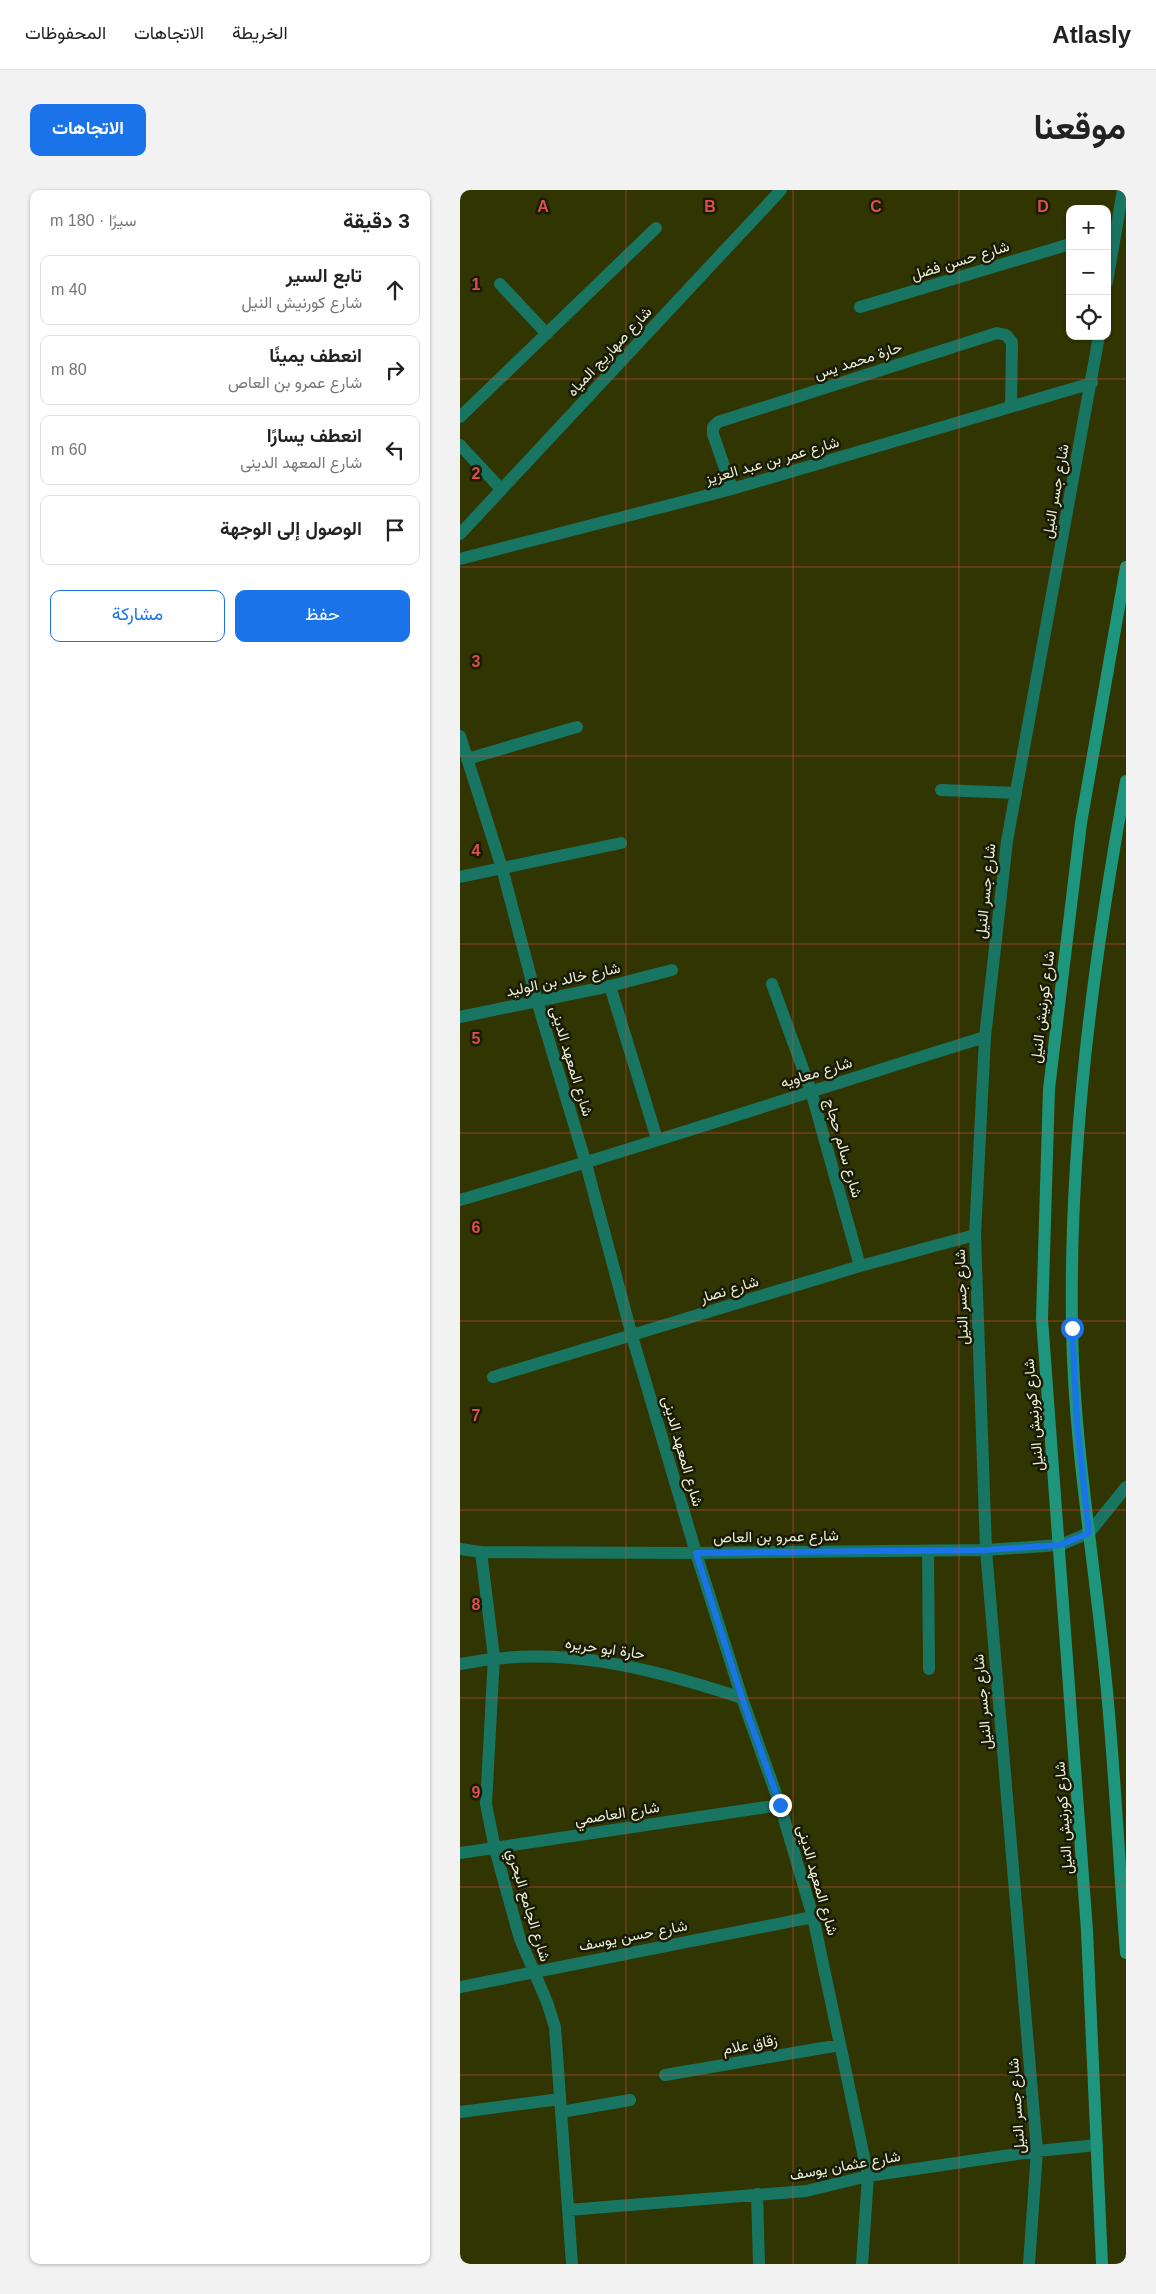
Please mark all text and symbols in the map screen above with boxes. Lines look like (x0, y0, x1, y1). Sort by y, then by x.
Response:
text: Atlasly (1052, 21, 1131, 48)
text: المحفوظات (25, 23, 106, 43)
text: الاتجاهات (134, 23, 204, 43)
text: الخريطة (232, 23, 288, 43)
button: الاتجاهات (30, 104, 146, 156)
text: موقعنا (1033, 107, 1126, 146)
text: A (537, 198, 549, 215)
text: B (704, 198, 716, 215)
text: C (870, 198, 882, 215)
text: D (1037, 198, 1049, 215)
map controls (1066, 205, 1111, 340)
button: + (1066, 205, 1111, 250)
text: 3 دقيقة (343, 209, 410, 232)
text: سيرًا · 180 m (50, 212, 136, 229)
street label: شارع حسن فضل (909, 237, 1012, 286)
button: − (1066, 250, 1111, 295)
text: تابع السير (286, 265, 362, 286)
icon: ahead (381, 276, 409, 304)
text: 1 (472, 276, 481, 293)
text: 40 m (51, 281, 87, 298)
text: شارع كورنيش النيل (241, 294, 362, 311)
button: locate (1066, 295, 1111, 340)
street label: شارع صهاريج المياه (563, 303, 657, 401)
street label: حارة محمد يس (812, 338, 905, 384)
text: انعطف يمينًا (269, 345, 362, 366)
icon: right (381, 356, 409, 384)
text: 80 m (51, 361, 87, 378)
text: شارع عمرو بن العاص (228, 374, 362, 391)
text: انعطف يسارًا (267, 425, 362, 446)
street label: شارع عمر بن عبد العزيز (702, 433, 842, 490)
icon: left (381, 436, 409, 464)
text: 60 m (51, 441, 87, 458)
street label: شارع جسر النيل (1038, 442, 1075, 540)
text: شارع المعهد الدينى (240, 454, 362, 471)
text: 2 (472, 465, 481, 482)
icon: arrive (381, 516, 409, 544)
text: الوصول إلى الوجهة (220, 518, 362, 539)
button: مشاركة (50, 590, 225, 642)
button: حفظ (235, 590, 410, 642)
text: 3 (472, 653, 481, 670)
text: 4 (472, 842, 481, 859)
street label: شارع جسر النيل (972, 842, 1001, 940)
street label: شارع كورنيش النيل (1027, 950, 1060, 1065)
street label: شارع خالد بن الوليد (504, 959, 622, 1002)
street label: شارع المعهد الدينى (544, 1004, 597, 1119)
text: 5 (472, 1030, 481, 1047)
street label: شارع معاويه (778, 1053, 855, 1094)
street label: شارع سالم حجاج (819, 1096, 866, 1201)
text: 6 (472, 1219, 481, 1236)
street label: شارع جسر النيل (951, 1249, 974, 1345)
street label: شارع نصار (697, 1272, 761, 1309)
route start (1061, 1317, 1084, 1340)
street label: شارع كورنيش النيل (1020, 1358, 1049, 1472)
street label: شارع المعهد الدينى (656, 1394, 707, 1509)
text: 7 (472, 1407, 481, 1424)
street label: شارع عمرو بن العاص (713, 1526, 839, 1549)
text: 8 (472, 1596, 481, 1613)
street label: حارة ابو حريره (564, 1634, 646, 1663)
street label: شارع جسر النيل (969, 1653, 998, 1750)
street label: شارع كورنيش النيل (1051, 1761, 1078, 1875)
text: 9 (472, 1784, 481, 1801)
route end (769, 1794, 792, 1817)
street label: شارع العاصمي (573, 1798, 662, 1833)
street label: شارع المعهد الدينى (791, 1823, 842, 1938)
street label: شارع الجامع البحري (499, 1847, 554, 1965)
street label: شارع حسن يوسف (577, 1916, 689, 1957)
street label: زقاق علام (721, 2031, 779, 2059)
street label: شارع جسر النيل (1004, 2057, 1031, 2154)
street label: شارع عثمان يوسف (788, 2147, 902, 2186)

